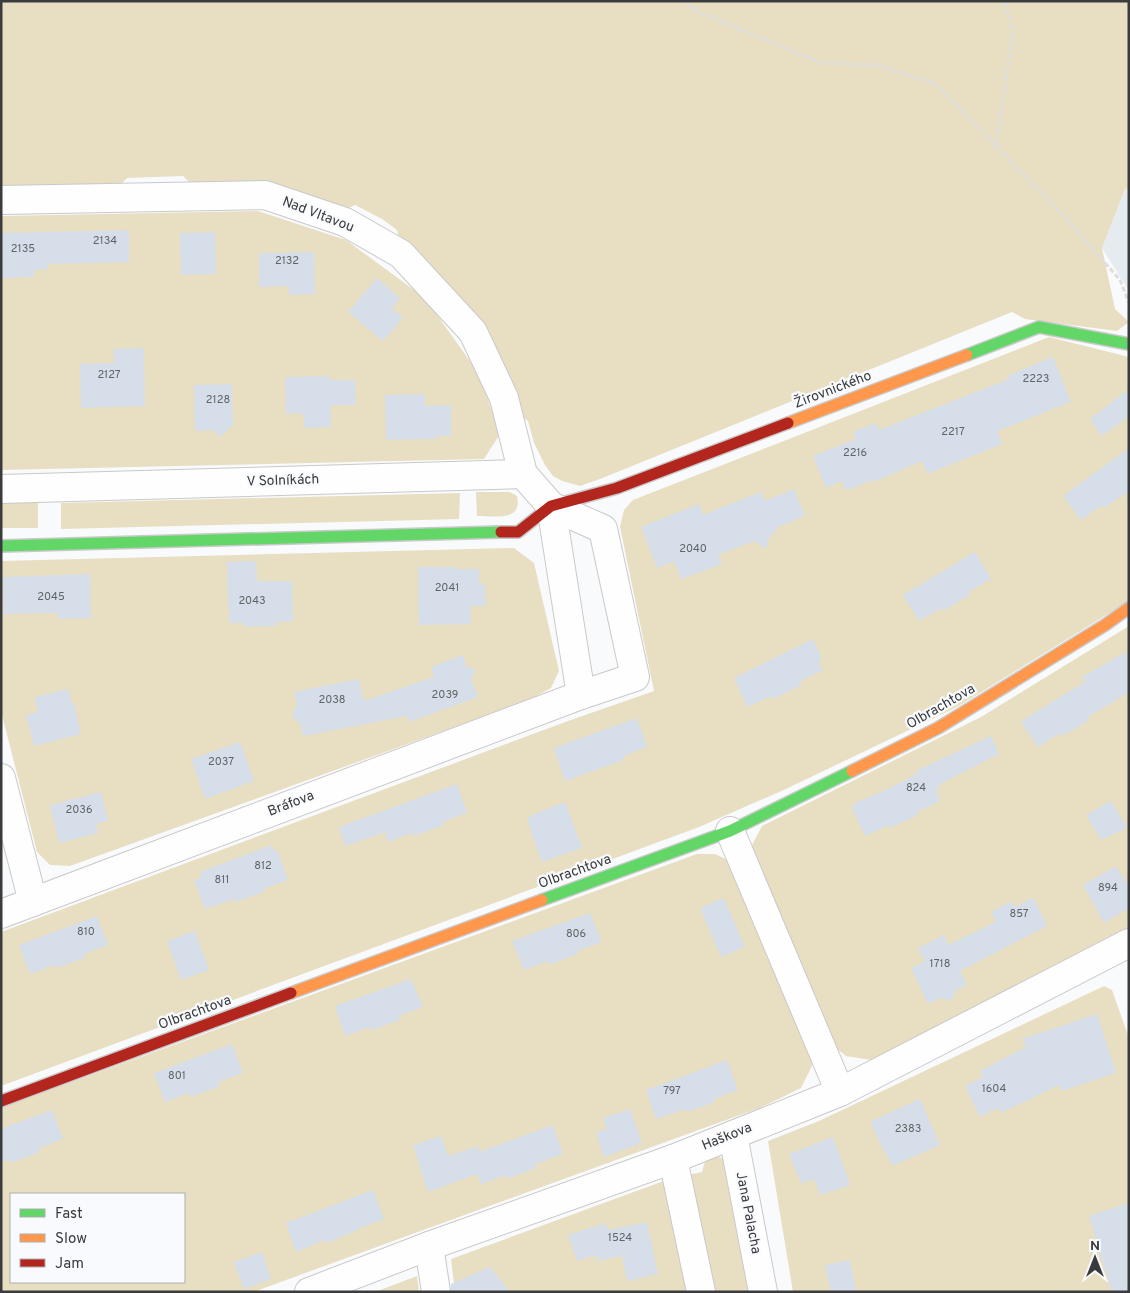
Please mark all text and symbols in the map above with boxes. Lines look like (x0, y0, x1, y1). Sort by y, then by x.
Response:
street label: Nad Vltavou (280, 193, 356, 237)
house number: 2134 (93, 234, 117, 248)
house number: 2135 (11, 242, 35, 256)
house number: 2132 (275, 254, 299, 268)
street label: Žirovnického (791, 366, 874, 413)
house number: 2127 (97, 368, 121, 382)
house number: 2223 (1023, 372, 1049, 386)
house number: 2128 (206, 393, 230, 407)
house number: 2217 (941, 425, 965, 439)
house number: 2216 (843, 446, 867, 460)
street label: V Solníkách (246, 471, 320, 491)
house number: 2040 (679, 542, 707, 556)
house number: 2041 (435, 581, 459, 595)
house number: 2045 (37, 590, 65, 604)
house number: 2043 (238, 594, 266, 608)
street label: Olbrachtova (904, 681, 978, 733)
house number: 2039 (432, 688, 458, 702)
house number: 2038 (318, 693, 346, 707)
house number: 2037 (208, 755, 234, 769)
house number: 824 (906, 781, 926, 795)
street label: Bráfova (265, 787, 317, 821)
house number: 2036 (66, 803, 92, 817)
street label: Olbrachtova (536, 851, 614, 893)
house number: 812 (254, 859, 272, 873)
house number: 811 (215, 873, 229, 887)
house number: 894 (1098, 881, 1118, 895)
house number: 857 (1009, 907, 1029, 921)
house number: 810 (77, 925, 95, 939)
house number: 806 (566, 927, 586, 941)
house number: 1718 (930, 957, 950, 971)
street label: Olbrachtova (156, 992, 234, 1034)
house number: 801 (168, 1069, 186, 1083)
house number: 1604 (982, 1082, 1006, 1096)
house number: 797 (663, 1084, 681, 1098)
street label: Haškova (700, 1119, 754, 1155)
house number: 2383 (895, 1122, 921, 1136)
street label: Jana Palacha (732, 1171, 764, 1255)
legend (10, 1193, 185, 1283)
text: Fast (55, 1205, 83, 1224)
text: Slow (55, 1230, 87, 1249)
house number: 1524 (608, 1231, 632, 1245)
north arrow (1070, 1233, 1120, 1283)
text: N (1090, 1238, 1100, 1255)
text: Jam (55, 1255, 84, 1274)

